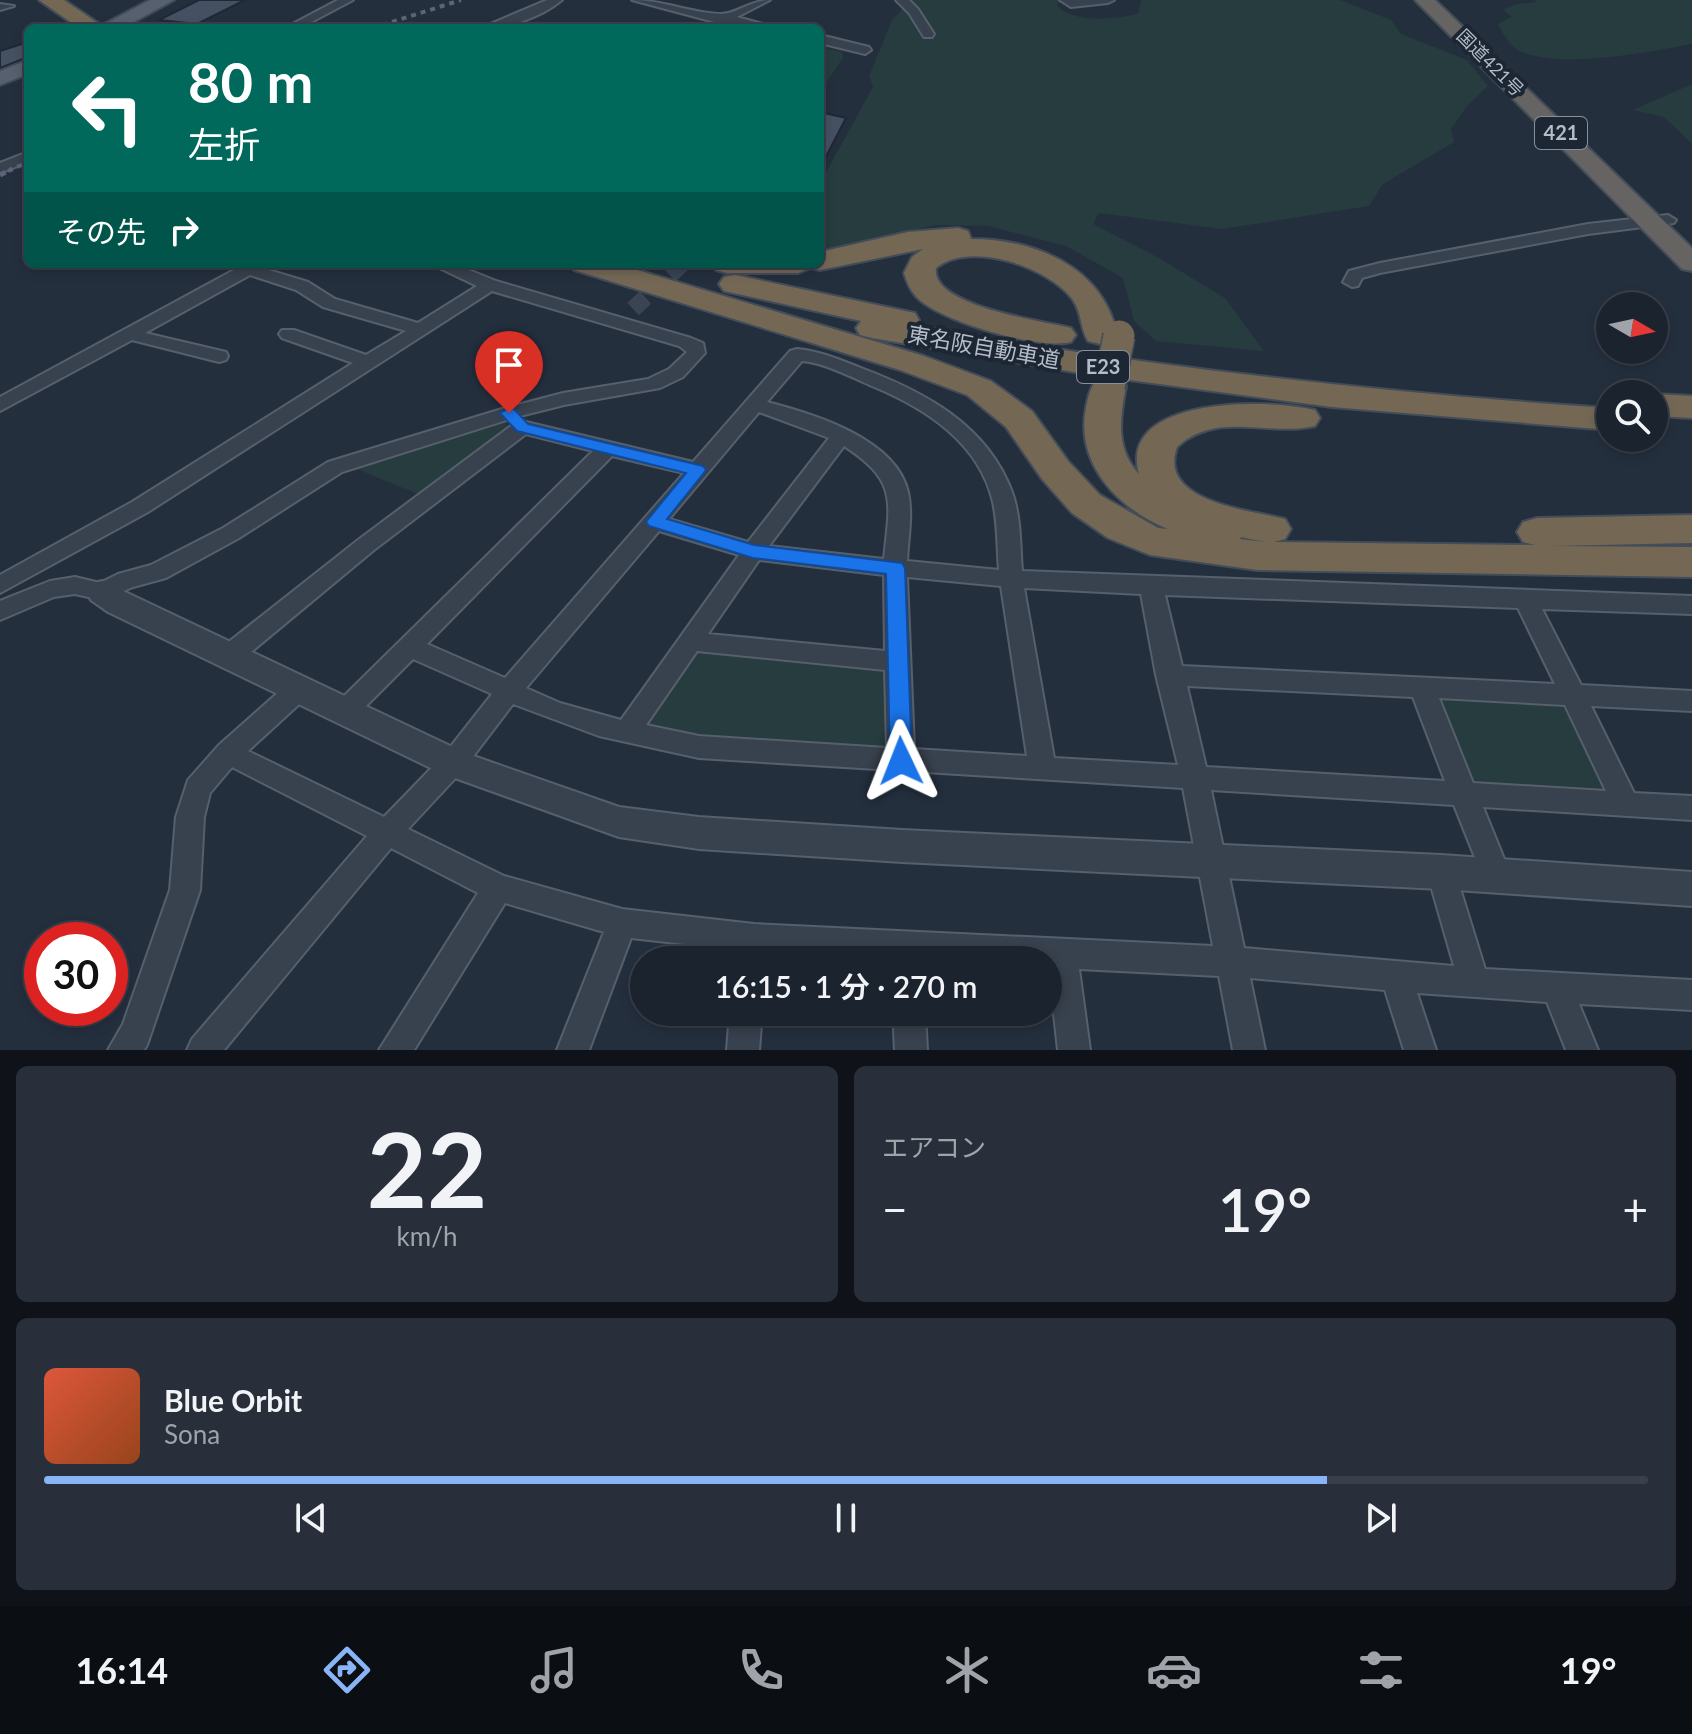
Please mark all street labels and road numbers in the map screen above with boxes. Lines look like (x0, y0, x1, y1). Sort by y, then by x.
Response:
street label: 国道421号 (1453, 24, 1529, 100)
road number: 421 (1535, 117, 1587, 149)
street label: 東名阪自動車道 (906, 320, 1062, 373)
road number: E23 (1077, 351, 1129, 383)

